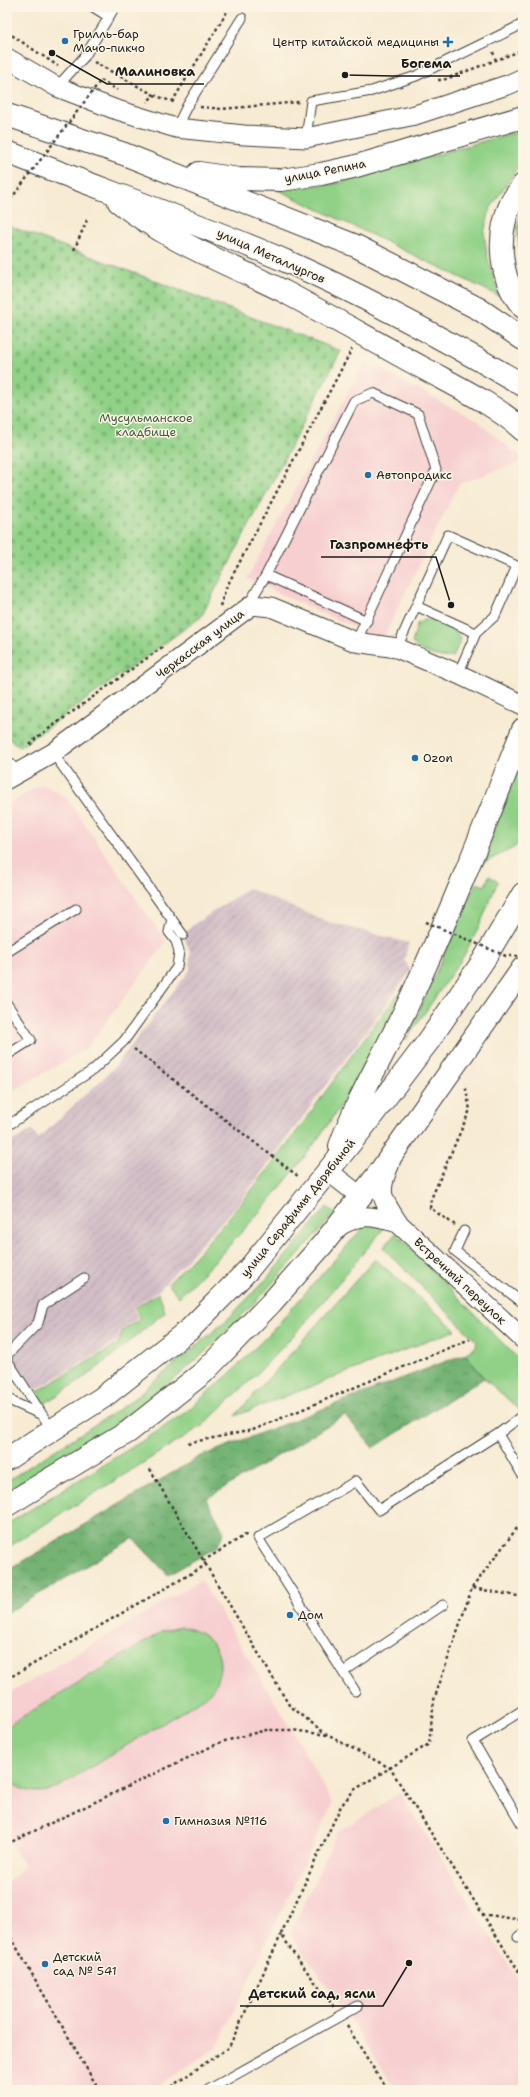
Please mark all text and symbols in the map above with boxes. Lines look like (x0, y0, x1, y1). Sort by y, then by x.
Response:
place label: Грилль-бар Мачо-пикчо (73, 26, 145, 56)
place label: Центр китайской медицины (272, 34, 439, 50)
marker: Грилль-бар Мачо-пикчо (60, 36, 70, 46)
marker: Центр китайской медицины (442, 36, 454, 48)
callout: Богема (393, 51, 460, 76)
text: Богема (401, 55, 451, 72)
callout: Малиновка (107, 59, 204, 84)
text: Малиновка (115, 63, 195, 80)
street label: улица Репина (283, 155, 368, 187)
street label: улица Металлургов (214, 225, 328, 287)
park label: Мусульманское кладбище (99, 410, 193, 440)
place label: Автопродикс (376, 467, 452, 483)
marker: Автопродикс (363, 470, 373, 480)
callout: Газпромнефть (321, 532, 436, 557)
text: Газпромнефть (330, 536, 428, 553)
street label: Черкасская улица (153, 605, 248, 682)
place label: Ozon (423, 750, 453, 766)
marker: Ozon (410, 753, 420, 763)
street label: улица Серафимы Дерябиной (237, 1135, 359, 1281)
street label: Встречный переулок (411, 1234, 510, 1328)
place label: Дом (298, 1607, 323, 1623)
marker: Дом (285, 1610, 295, 1620)
place label: Гимназия №116 (174, 1813, 267, 1829)
marker: Гимназия №116 (161, 1816, 171, 1826)
place label: Детский сад № 541 (53, 1949, 117, 1979)
marker: Детский сад № 541 (40, 1959, 50, 1969)
callout: Детский сад, ясли (240, 1981, 383, 2006)
text: Детский сад, ясли (248, 1985, 376, 2002)

